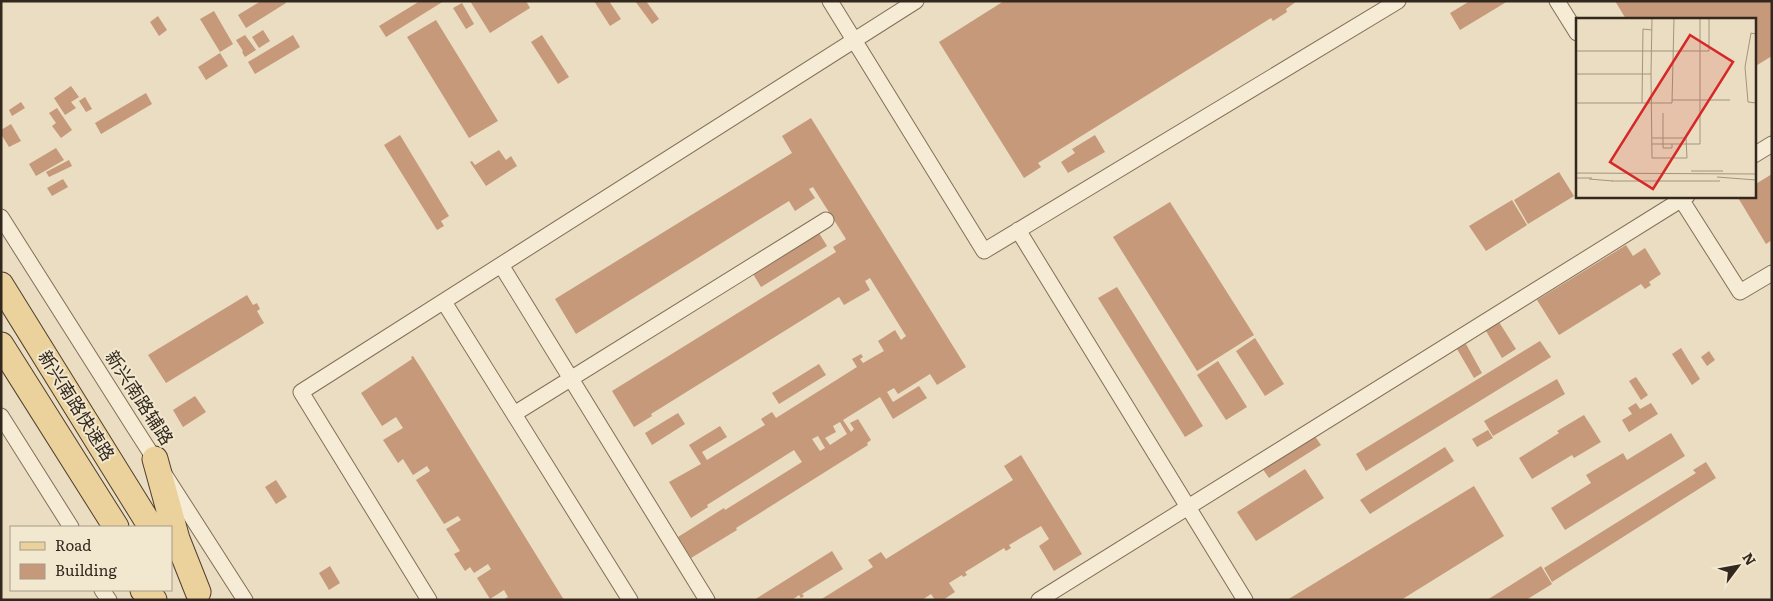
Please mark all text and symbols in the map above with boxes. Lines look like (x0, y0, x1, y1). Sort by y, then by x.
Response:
inset map (1576, 18, 1756, 198)
street label: 新兴南路快速路 (32, 345, 122, 466)
street label: 新兴南路辅路 (100, 345, 181, 450)
legend (10, 526, 172, 591)
text: Road (55, 533, 91, 556)
north arrow (1713, 541, 1763, 591)
text: N (1738, 548, 1762, 569)
text: Building (55, 558, 117, 581)

